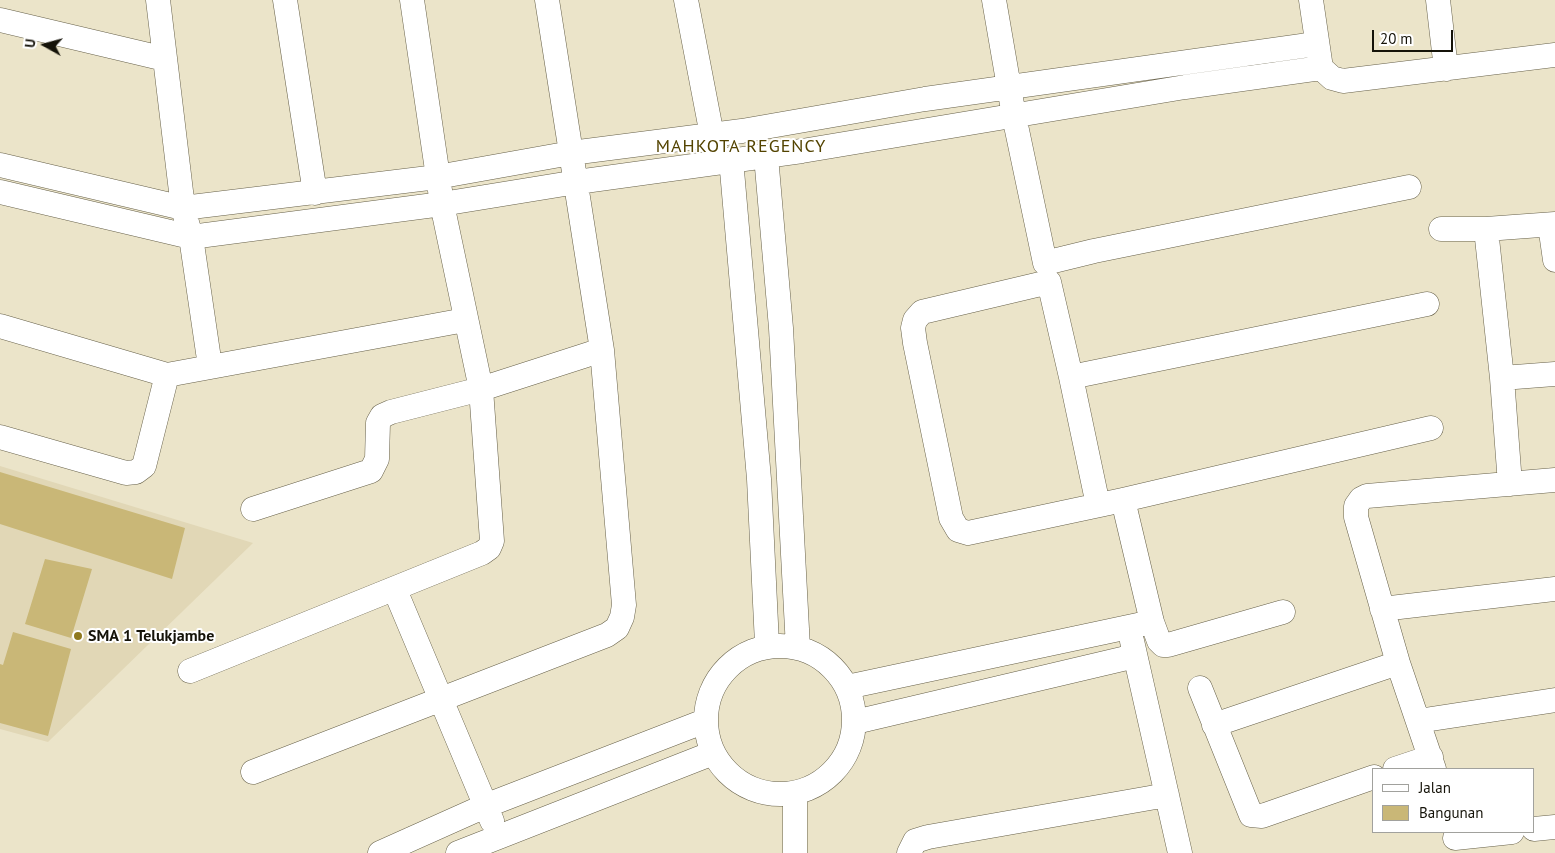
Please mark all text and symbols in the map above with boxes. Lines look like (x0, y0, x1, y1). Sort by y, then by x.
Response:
north arrow (20, 20, 70, 70)
scale bar (1375, 20, 1456, 52)
text: 20 m (1380, 29, 1413, 48)
text: U (21, 38, 40, 49)
district label: MAHKOTA REGENCY (654, 136, 828, 158)
place label: SMA 1 Telukjambe (88, 626, 214, 646)
marker: SMA 1 Telukjambe (72, 630, 84, 642)
legend (1372, 768, 1535, 833)
text: Jalan (1419, 778, 1451, 797)
text: Bangunan (1419, 803, 1483, 822)

